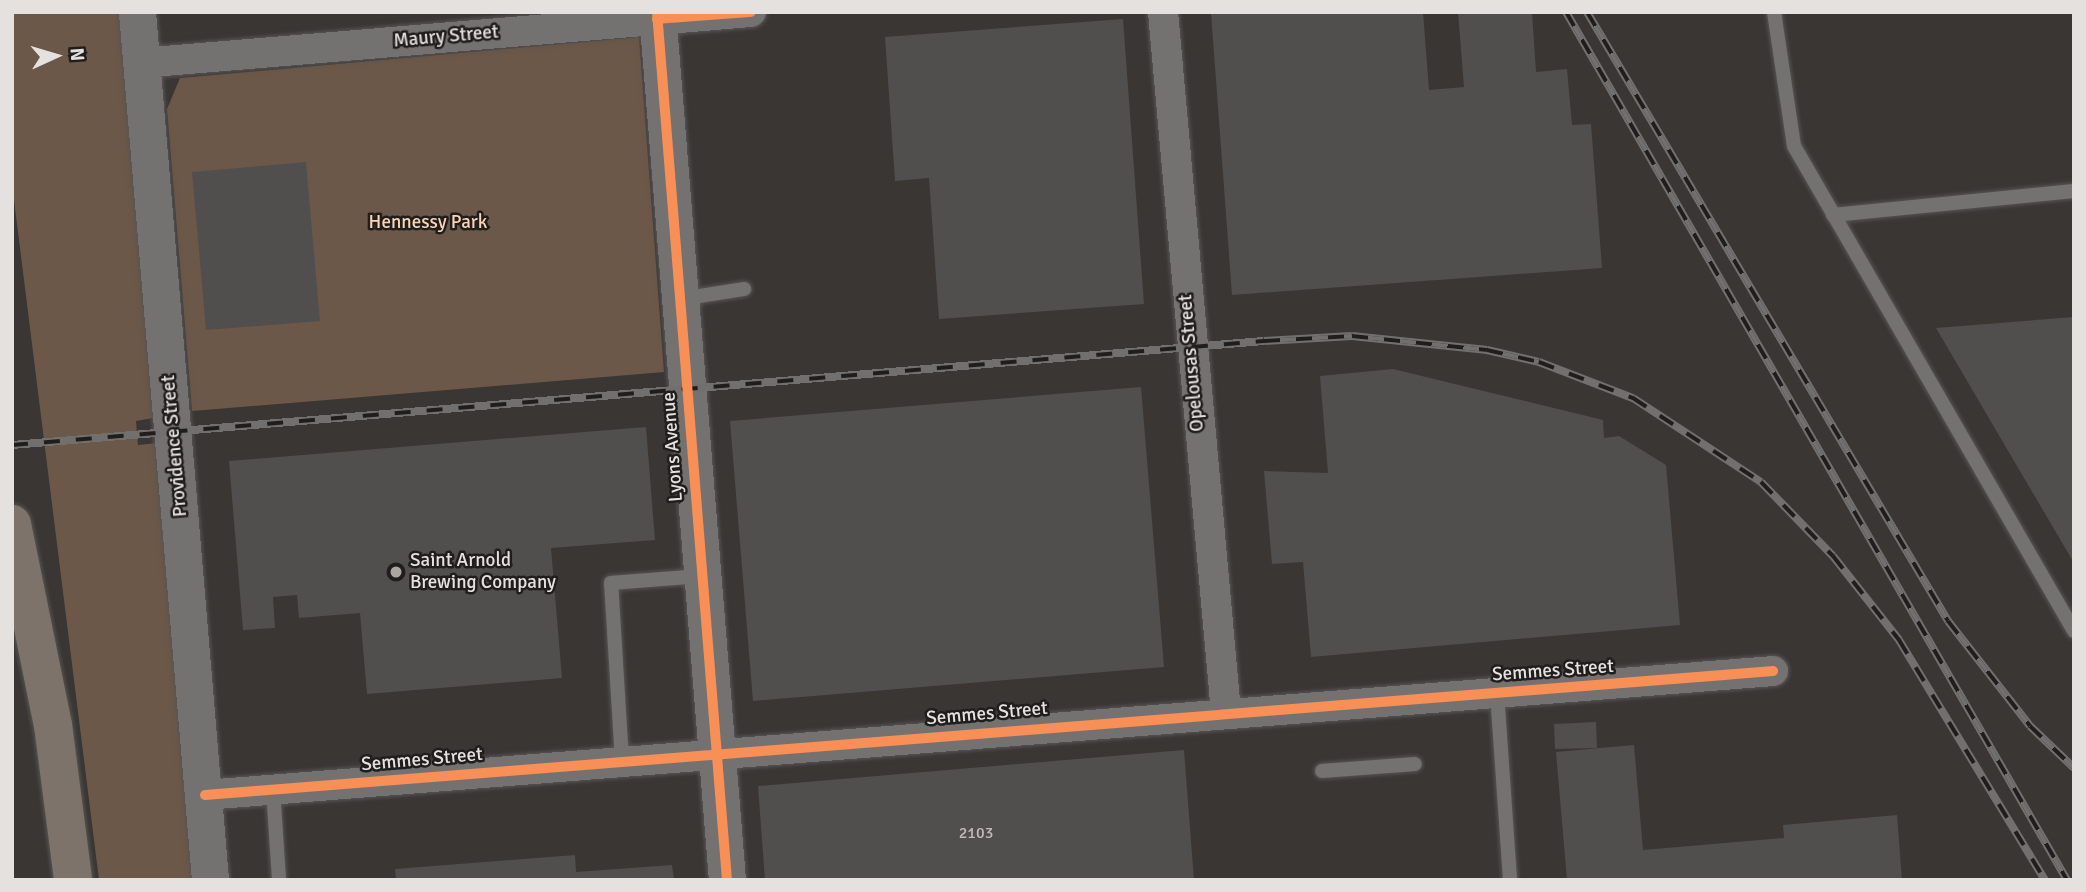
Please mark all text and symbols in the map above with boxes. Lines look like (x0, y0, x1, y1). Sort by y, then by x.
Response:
north arrow (21, 21, 91, 91)
street label: Maury Street (393, 21, 499, 53)
text: N (65, 47, 89, 62)
park label: Hennessy Park (369, 212, 487, 234)
street label: Opelousas Street (1175, 293, 1209, 433)
street label: Providence Street (157, 374, 193, 518)
street label: Lyons Avenue (658, 391, 688, 503)
place label: Saint Arnold Brewing Company (410, 550, 556, 594)
marker: Saint Arnold Brewing Company (388, 564, 404, 580)
street label: Semmes Street (1491, 655, 1615, 687)
street label: Semmes Street (925, 697, 1049, 731)
street label: Semmes Street (360, 743, 484, 777)
house number: 2103 (959, 823, 993, 843)

